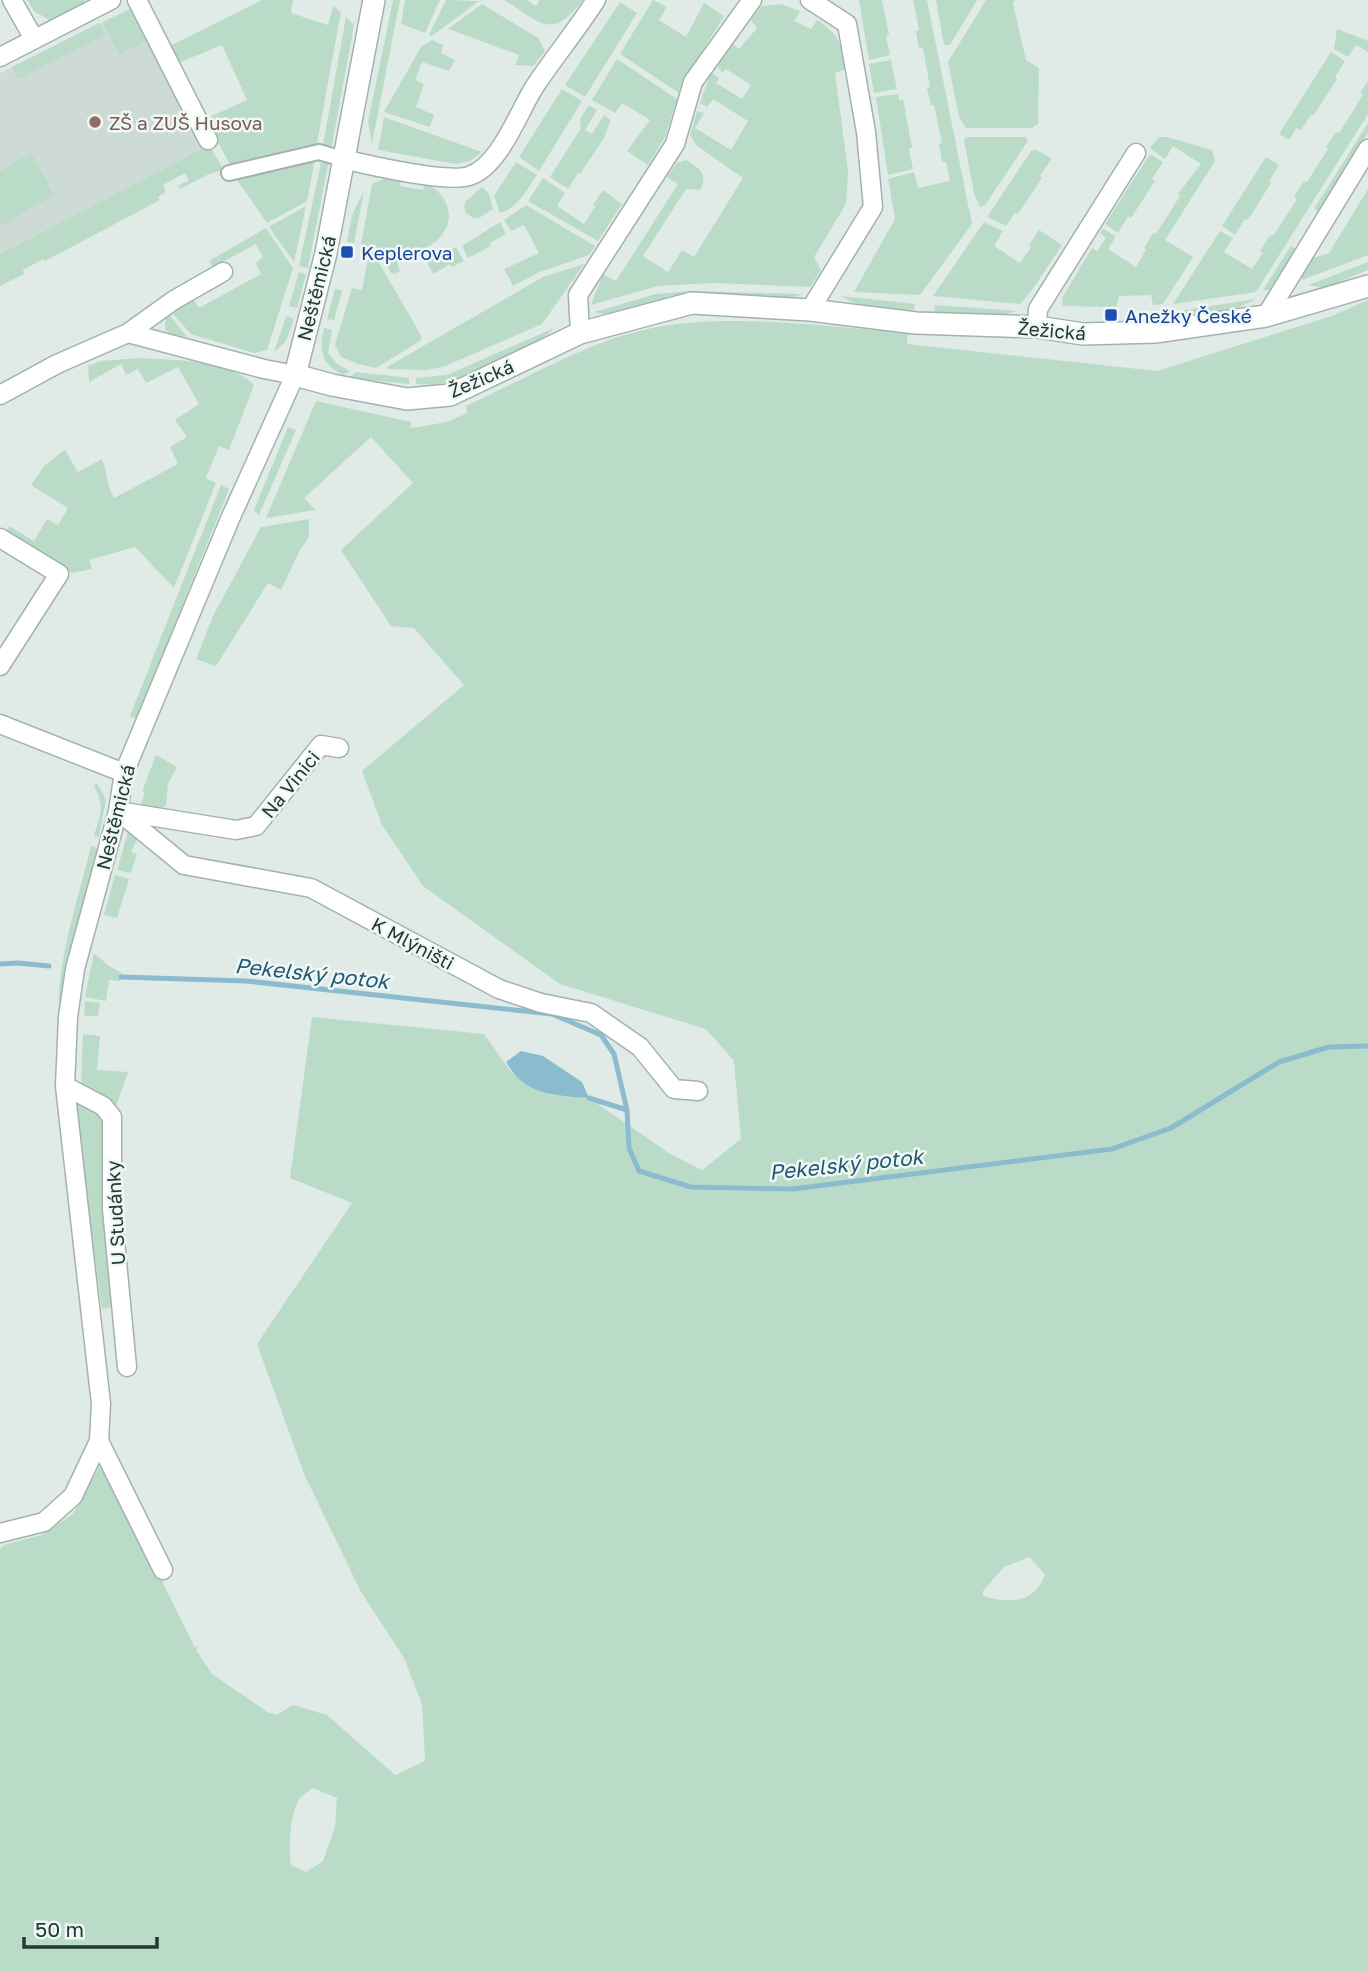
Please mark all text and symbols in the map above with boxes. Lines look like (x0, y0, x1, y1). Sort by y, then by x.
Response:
place label: ZŠ a ZUŠ Husova (109, 111, 262, 134)
marker: ZŠ a ZUŠ Husova (87, 114, 103, 130)
street label: Neštěmická (292, 233, 340, 343)
place label: Keplerova (361, 241, 452, 264)
marker: Keplerova (339, 244, 355, 260)
place label: Anežky České (1125, 304, 1252, 327)
marker: Anežky České (1103, 307, 1119, 323)
street label: Žežická (1017, 316, 1087, 344)
street label: Žežická (445, 354, 517, 402)
street label: Na Vinici (256, 746, 324, 822)
street label: Neštěmická (91, 762, 139, 872)
street label: K Mlýništi (368, 912, 458, 974)
water label: Pekelský potok (234, 952, 392, 994)
water label: Pekelský potok (768, 1143, 926, 1185)
street label: U Studánky (101, 1160, 129, 1266)
scale bar (24, 1906, 158, 1950)
text: 50 m (35, 1916, 84, 1942)

